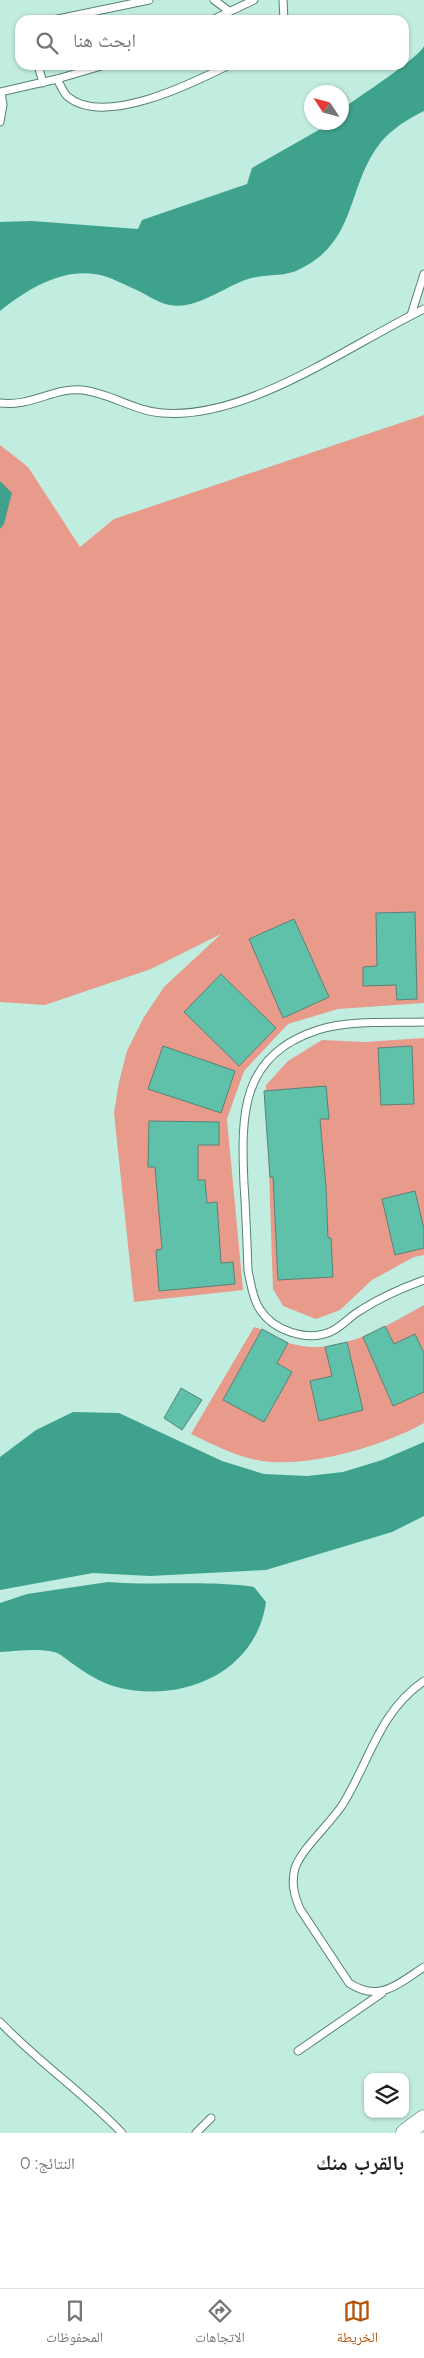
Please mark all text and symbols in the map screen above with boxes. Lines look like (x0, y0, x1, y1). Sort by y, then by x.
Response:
search box (15, 15, 409, 70)
icon: search (33, 29, 61, 57)
text: ابحث هنا (73, 29, 136, 52)
north arrow (304, 85, 349, 130)
map controls (364, 2073, 409, 2118)
button: layers (364, 2073, 409, 2118)
text: بالقرب منك (316, 2150, 404, 2175)
text: النتائج: 0 (20, 2154, 75, 2173)
tab: المحفوظات (46, 2297, 103, 2351)
tab: الاتجاهات (195, 2297, 245, 2351)
tab: الخريطة (337, 2297, 378, 2351)

